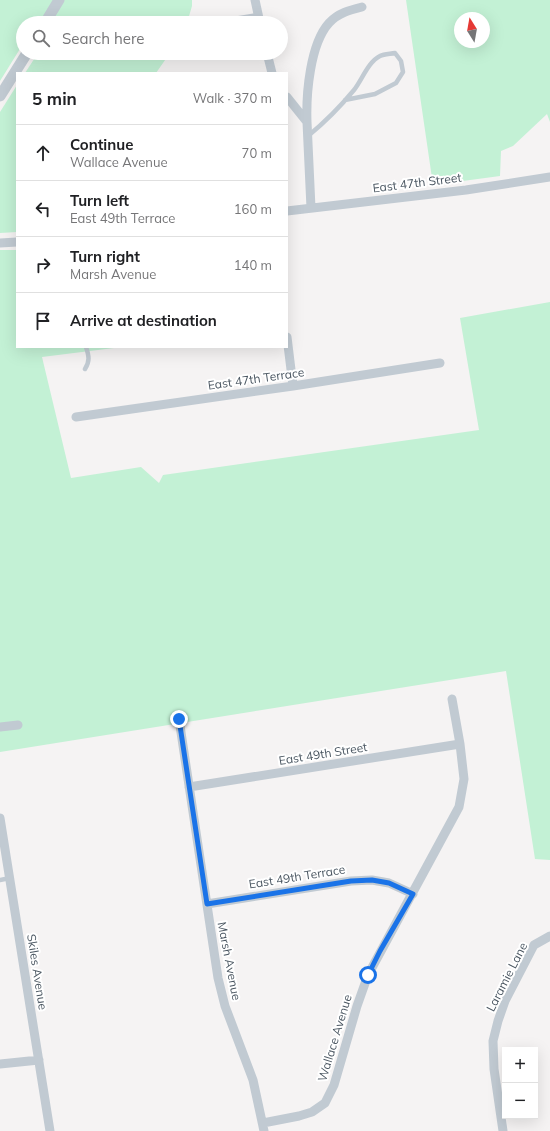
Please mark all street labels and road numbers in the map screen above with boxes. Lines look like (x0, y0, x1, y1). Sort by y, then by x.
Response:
street label: East 47th Street (372, 170, 462, 195)
street label: East 47th Terrace (207, 364, 305, 393)
street label: East 49th Street (278, 739, 368, 768)
street label: East 49th Terrace (248, 861, 346, 892)
street label: Marsh Avenue (215, 920, 244, 1001)
street label: Skiles Avenue (24, 933, 51, 1011)
street label: Laramie Lane (483, 940, 530, 1014)
street label: Wallace Avenue (314, 993, 355, 1083)

